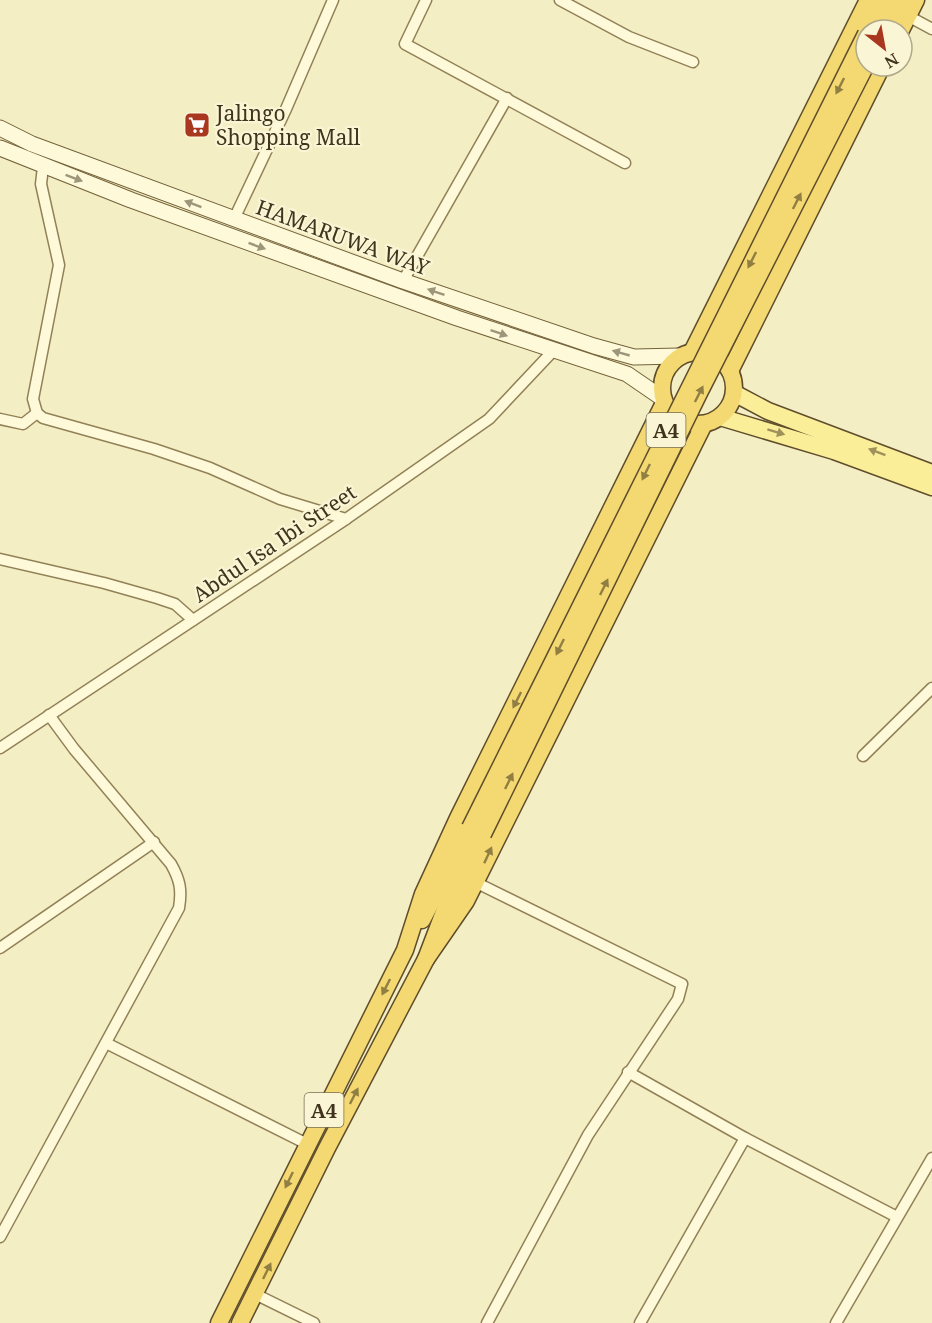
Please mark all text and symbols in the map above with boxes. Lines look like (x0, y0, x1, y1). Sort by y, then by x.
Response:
north arrow (854, 18, 914, 78)
text: N (880, 48, 903, 74)
one-way arrow (835, 78, 844, 95)
place label: Jalingo Shopping Mall (215, 99, 361, 151)
supermarket icon: Jalingo Shopping Mall (182, 110, 212, 140)
one-way arrow (65, 174, 83, 184)
street label: HAMARUWA WAY (253, 193, 434, 282)
one-way arrow (792, 193, 802, 210)
one-way arrow (184, 199, 202, 209)
one-way arrow (248, 241, 266, 251)
one-way arrow (747, 252, 756, 269)
one-way arrow (427, 287, 445, 297)
one-way arrow (491, 328, 509, 338)
one-way arrow (612, 348, 630, 358)
one-way arrow (695, 385, 704, 402)
road number: A4 (646, 413, 686, 447)
one-way arrow (767, 428, 785, 437)
one-way arrow (868, 447, 886, 456)
one-way arrow (641, 464, 650, 481)
street label: Abdul Isa Ibi Street (187, 478, 361, 608)
one-way arrow (599, 579, 608, 596)
one-way arrow (555, 639, 564, 656)
one-way arrow (512, 692, 522, 709)
one-way arrow (504, 773, 513, 790)
one-way arrow (483, 846, 492, 863)
one-way arrow (381, 979, 391, 996)
one-way arrow (349, 1088, 359, 1105)
road number: A4 (304, 1093, 344, 1127)
one-way arrow (285, 1172, 294, 1189)
one-way arrow (262, 1262, 271, 1279)

